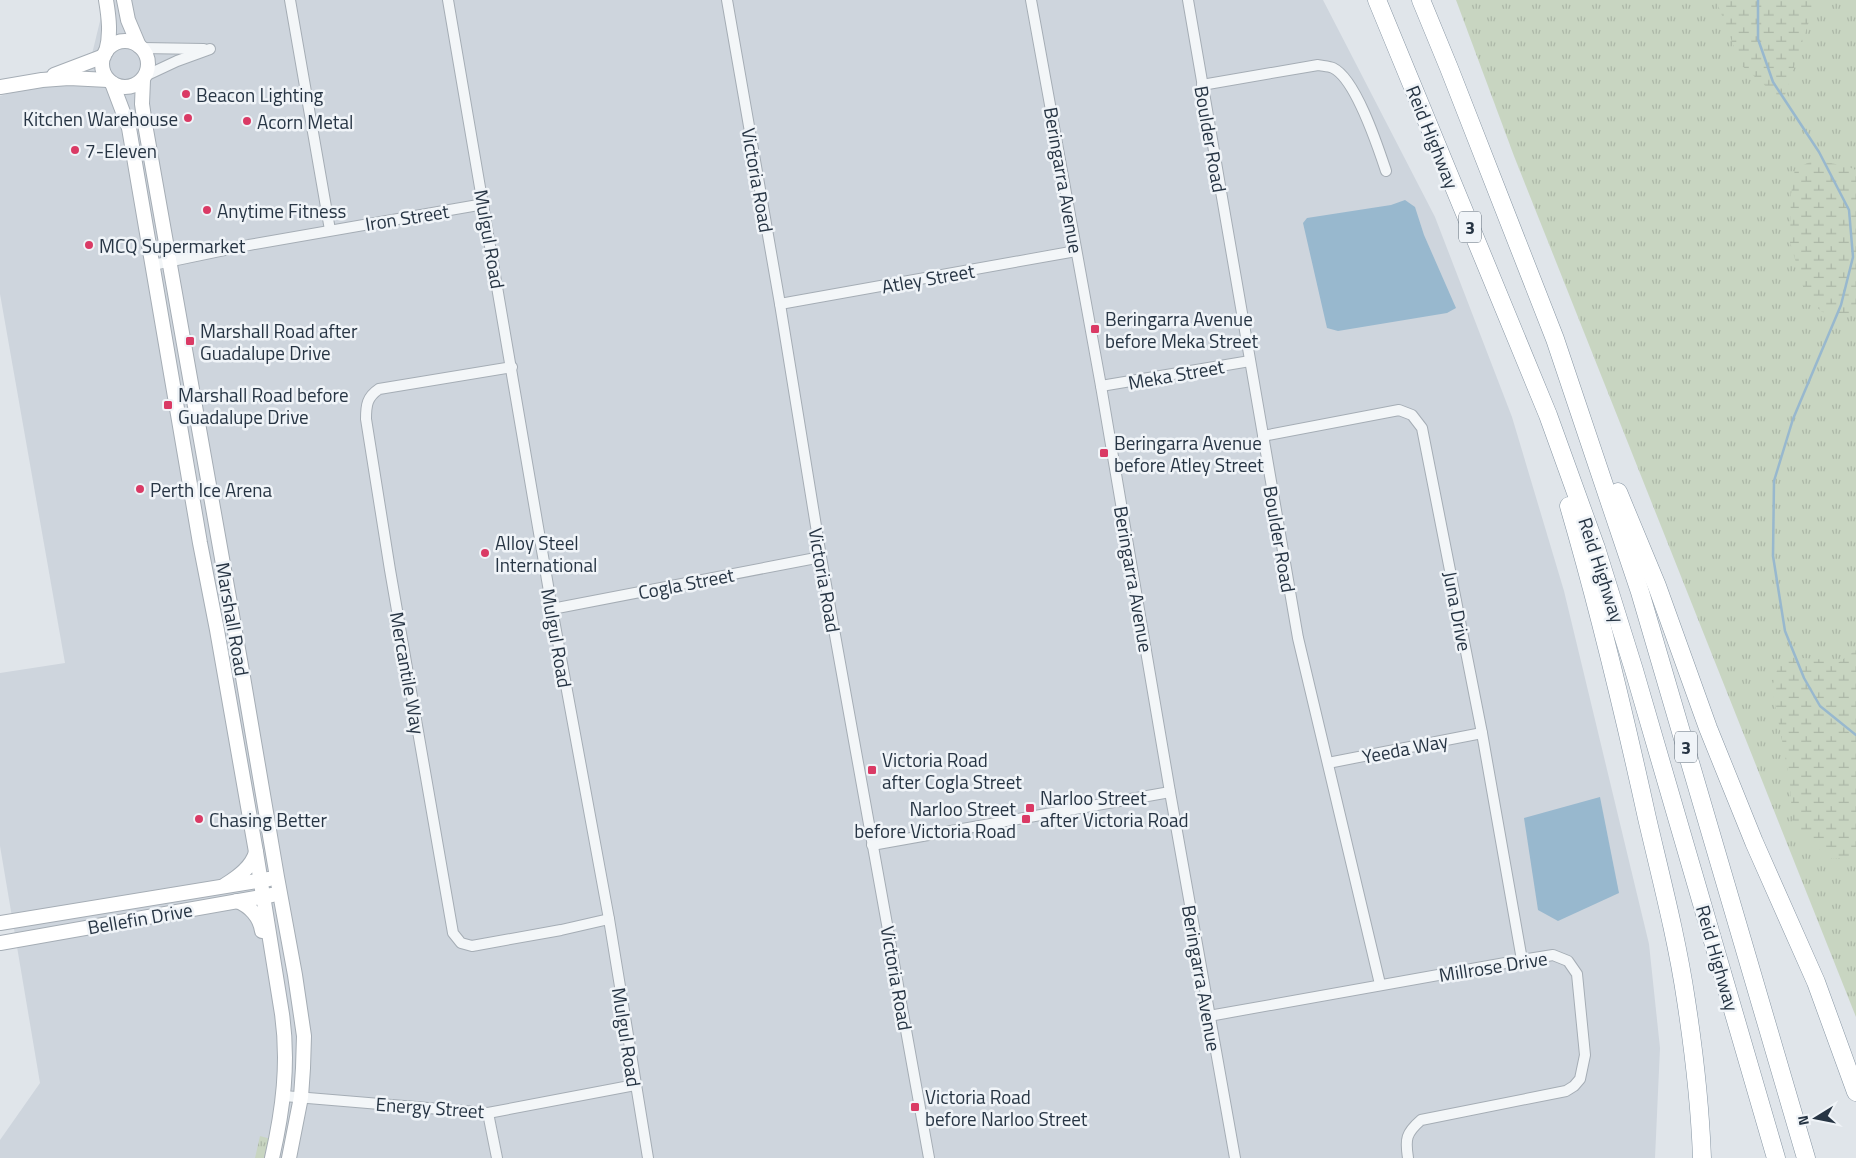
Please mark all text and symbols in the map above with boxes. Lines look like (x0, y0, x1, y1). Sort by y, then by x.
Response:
place label: Beacon Lighting (196, 80, 324, 109)
street label: Reid Highway (1399, 81, 1467, 193)
street label: Boulder Road (1187, 83, 1235, 195)
marker: Beacon Lighting (180, 88, 192, 100)
place label: Kitchen Warehouse (23, 104, 178, 133)
street label: Beringarra Avenue (1037, 105, 1091, 255)
place label: Acorn Metal (257, 107, 353, 136)
marker: Kitchen Warehouse (182, 112, 194, 124)
marker: Acorn Metal (241, 115, 253, 127)
street label: Victoria Road (735, 125, 781, 235)
place label: 7-Eleven (85, 136, 157, 165)
marker: 7-Eleven (69, 144, 81, 156)
street label: Mulgul Road (467, 187, 513, 291)
place label: Anytime Fitness (217, 196, 347, 225)
street label: Iron Street (363, 196, 451, 238)
marker: Anytime Fitness (201, 204, 213, 216)
road number: 3 (1459, 212, 1481, 242)
place label: MCQ Supermarket (99, 231, 246, 260)
marker: MCQ Supermarket (83, 239, 95, 251)
street label: Atley Street (879, 256, 977, 300)
place label: Beringarra Avenue before Meka Street (1105, 304, 1258, 355)
place label: Marshall Road after Guadalupe Drive (200, 316, 358, 367)
marker: Beringarra Avenue before Meka Street (1089, 323, 1101, 335)
marker: Marshall Road after Guadalupe Drive (184, 335, 196, 347)
street label: Meka Street (1126, 351, 1227, 397)
place label: Marshall Road before Guadalupe Drive (178, 380, 349, 431)
marker: Marshall Road before Guadalupe Drive (162, 399, 174, 411)
place label: Beringarra Avenue before Atley Street (1114, 428, 1264, 479)
marker: Beringarra Avenue before Atley Street (1098, 447, 1110, 459)
place label: Perth Ice Arena (150, 475, 272, 504)
marker: Perth Ice Arena (134, 483, 146, 495)
street label: Boulder Road (1256, 483, 1304, 595)
street label: Beringarra Avenue (1107, 504, 1161, 654)
street label: Reid Highway (1571, 514, 1633, 626)
street label: Victoria Road (802, 525, 848, 635)
place label: Alloy Steel International (495, 528, 597, 579)
marker: Alloy Steel International (479, 547, 491, 559)
street label: Cogla Street (636, 559, 737, 606)
street label: Marshall Road (209, 560, 257, 678)
street label: Juna Drive (1436, 568, 1480, 654)
street label: Mulgul Road (534, 586, 580, 690)
street label: Mercantile Way (383, 609, 433, 737)
street label: Yeeda Way (1360, 725, 1450, 771)
road number: 3 (1675, 732, 1697, 762)
place label: Victoria Road after Cogla Street (882, 745, 1022, 796)
marker: Victoria Road after Cogla Street (866, 764, 878, 776)
place label: Narloo Street after Victoria Road (1040, 783, 1189, 834)
place label: Narloo Street before Victoria Road (854, 794, 1016, 845)
marker: Narloo Street after Victoria Road (1024, 802, 1036, 814)
place label: Chasing Better (209, 805, 327, 834)
marker: Chasing Better (193, 813, 205, 825)
marker: Narloo Street before Victoria Road (1020, 813, 1032, 825)
street label: Bellefin Drive (85, 895, 195, 941)
street label: Reid Highway (1689, 901, 1747, 1015)
street label: Beringarra Avenue (1175, 903, 1229, 1053)
street label: Victoria Road (874, 923, 920, 1033)
street label: Millrose Drive (1437, 943, 1549, 989)
street label: Mulgul Road (605, 985, 649, 1089)
place label: Victoria Road before Narloo Street (925, 1082, 1088, 1133)
street label: Energy Street (375, 1089, 486, 1125)
north arrow (1791, 1093, 1841, 1143)
marker: Victoria Road before Narloo Street (909, 1101, 921, 1113)
text: N (1792, 1114, 1814, 1127)

